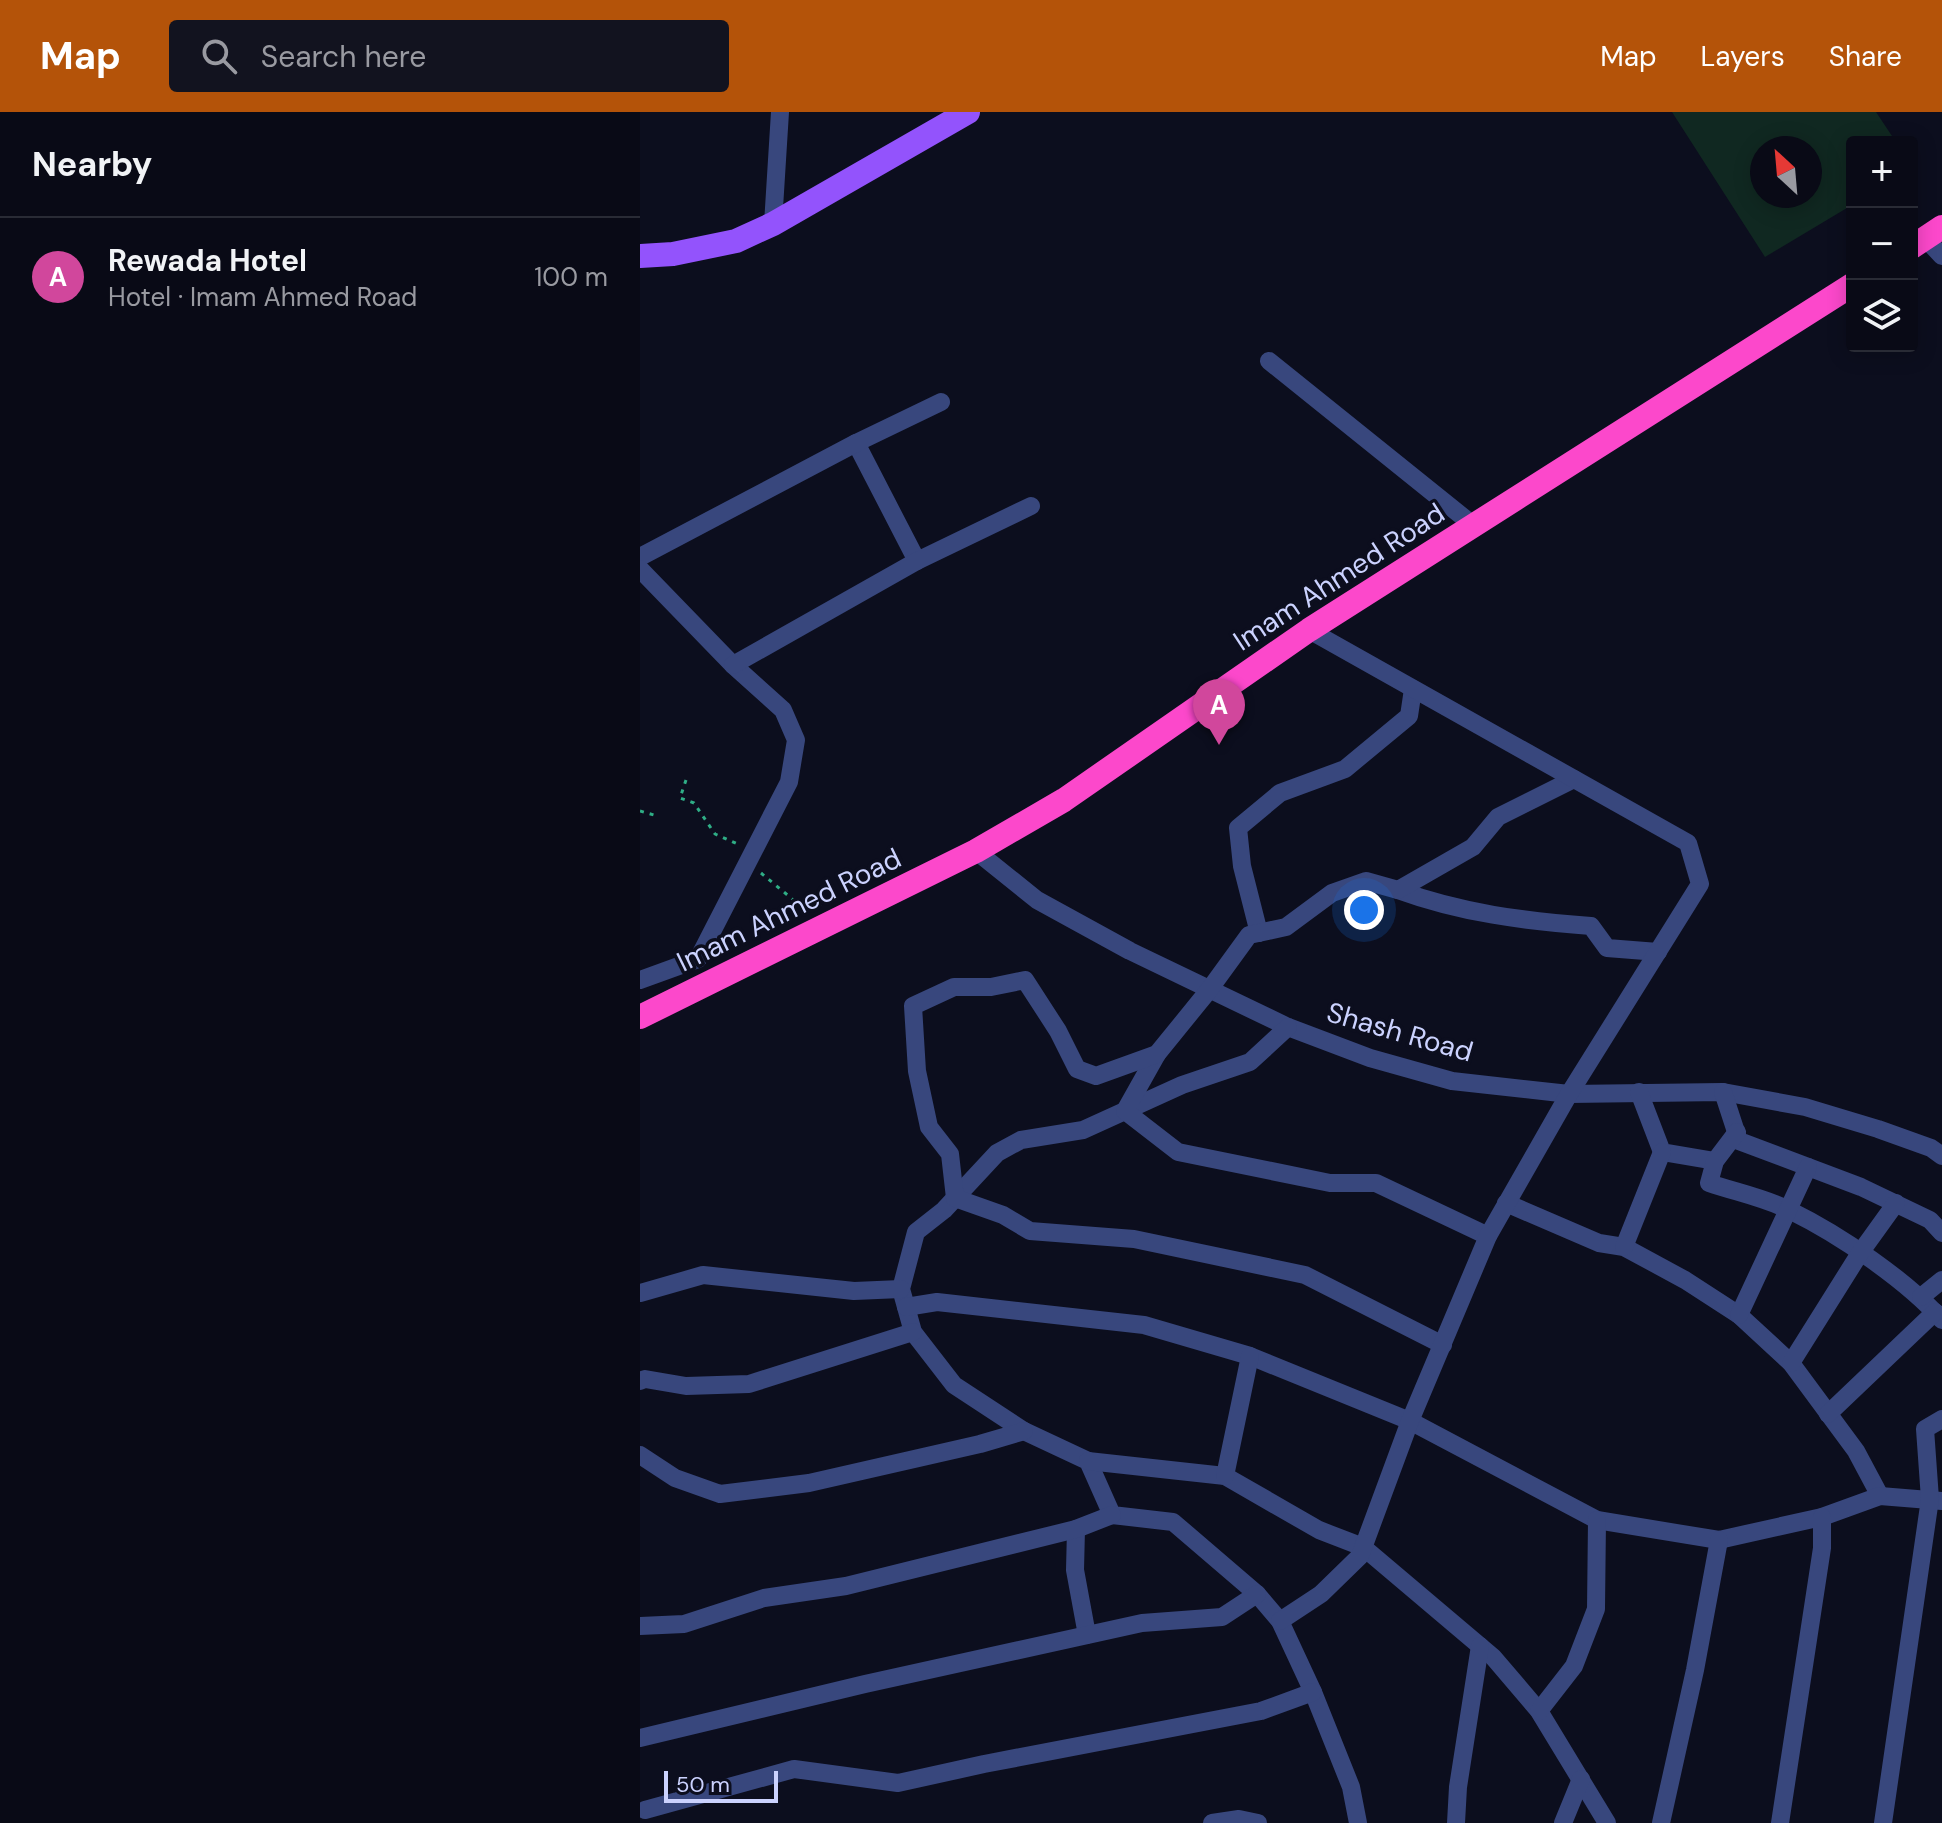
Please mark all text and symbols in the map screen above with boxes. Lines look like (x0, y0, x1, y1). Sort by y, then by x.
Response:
search box (169, 20, 729, 92)
text: Map (40, 31, 121, 81)
icon: search (197, 34, 241, 78)
text: Search here (261, 37, 426, 76)
text: Map (1600, 38, 1657, 75)
text: Layers (1701, 38, 1785, 75)
text: Share (1829, 38, 1902, 75)
north arrow (1750, 136, 1822, 208)
map controls (1846, 136, 1918, 352)
button: + (1846, 136, 1918, 208)
text: Nearby (32, 142, 152, 187)
button: − (1846, 208, 1918, 280)
text: Rewada Hotel (108, 241, 307, 280)
text: A (49, 260, 67, 294)
text: 100 m (534, 260, 608, 294)
text: Hotel · Imam Ahmed Road (108, 280, 417, 314)
button: layers (1846, 280, 1918, 352)
street label: Imam Ahmed Road (1226, 495, 1452, 659)
pin: A (1193, 679, 1245, 745)
street label: Imam Ahmed Road (671, 840, 907, 980)
your location (1344, 890, 1384, 930)
street label: Shash Road (1323, 993, 1477, 1071)
scale bar (664, 1767, 778, 1803)
text: 50 m (676, 1770, 730, 1799)

